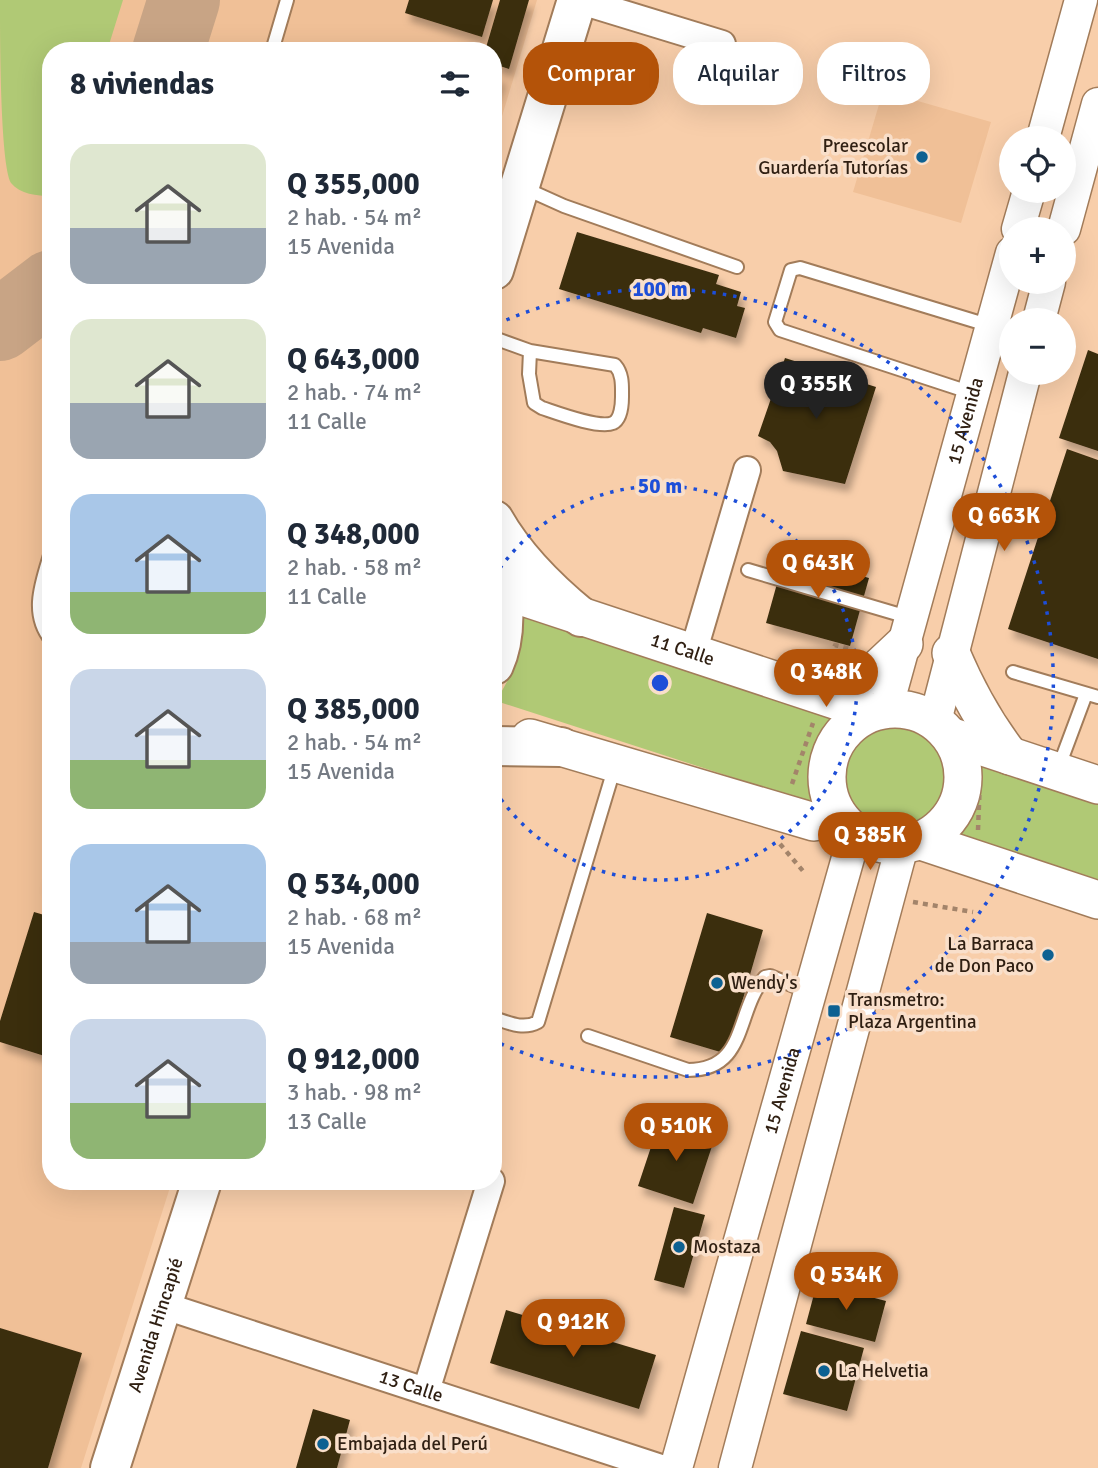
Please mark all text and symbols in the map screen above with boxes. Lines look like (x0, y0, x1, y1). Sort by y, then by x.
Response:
chip: Comprar (523, 42, 659, 105)
chip: Alquilar (673, 42, 803, 105)
chip: Filtros (817, 42, 930, 105)
icon: filters (436, 65, 474, 103)
text: 8 viviendas (70, 66, 214, 103)
map controls (999, 126, 1076, 385)
button: locate (999, 126, 1076, 203)
place label: Preescolar Guardería Tutorías (758, 134, 908, 180)
marker: Preescolar Guardería Tutorías (914, 149, 930, 165)
text: Q 355,000 (287, 166, 420, 203)
icon: home (126, 172, 210, 256)
text: 2 hab. · 54 m² (287, 203, 422, 232)
button: + (999, 217, 1076, 294)
text: 15 Avenida (287, 232, 395, 261)
text: 100 m (632, 276, 688, 302)
button: − (999, 308, 1076, 385)
text: Q 643,000 (287, 341, 420, 378)
icon: home (126, 347, 210, 431)
pin: Q 355K (759, 362, 873, 421)
text: Q 355K (780, 369, 852, 398)
street label: 15 Avenida (942, 375, 989, 467)
text: 2 hab. · 74 m² (287, 378, 422, 407)
text: 11 Calle (287, 407, 367, 436)
text: 50 m (638, 473, 682, 499)
pin: Q 663K (947, 494, 1061, 553)
text: Q 663K (968, 501, 1040, 530)
text: Q 348,000 (287, 516, 420, 553)
icon: home (126, 522, 210, 606)
pin: Q 643K (761, 540, 875, 600)
text: Q 643K (782, 548, 854, 577)
text: 2 hab. · 58 m² (287, 553, 422, 582)
text: 11 Calle (287, 582, 367, 611)
street label: 11 Calle (647, 628, 717, 671)
pin: Q 348K (769, 650, 883, 709)
text: Q 348K (790, 657, 862, 686)
centre of rings (648, 671, 672, 695)
text: Q 385,000 (287, 691, 420, 728)
icon: home (126, 697, 210, 781)
text: 2 hab. · 54 m² (287, 728, 422, 757)
text: 15 Avenida (287, 757, 395, 786)
pin: Q 385K (813, 812, 927, 872)
text: Q 385K (834, 820, 906, 849)
text: Q 534,000 (287, 866, 420, 903)
icon: home (126, 872, 210, 956)
text: 2 hab. · 68 m² (287, 903, 422, 932)
text: 15 Avenida (287, 932, 395, 961)
place label: La Barraca de Don Paco (935, 932, 1034, 978)
marker: La Barraca de Don Paco (1040, 947, 1056, 963)
place label: Wendy's (731, 971, 797, 995)
marker: Wendy's (709, 975, 725, 991)
place label: Transmetro: Plaza Argentina (848, 988, 977, 1034)
marker: Transmetro: Plaza Argentina (826, 1003, 842, 1019)
text: Q 912,000 (287, 1041, 420, 1078)
street label: 15 Avenida (759, 1045, 806, 1137)
icon: home (126, 1047, 210, 1131)
text: 3 hab. · 98 m² (287, 1078, 422, 1107)
pin: Q 510K (619, 1104, 733, 1163)
text: 13 Calle (287, 1107, 367, 1136)
text: Q 510K (640, 1111, 712, 1140)
place label: Mostaza (693, 1235, 761, 1259)
marker: Mostaza (671, 1239, 687, 1255)
pin: Q 534K (789, 1252, 903, 1312)
street label: Avenida Hincapié (123, 1255, 189, 1396)
text: Q 534K (810, 1260, 882, 1289)
pin: Q 912K (516, 1300, 630, 1359)
text: Q 912K (537, 1307, 609, 1336)
place label: La Helvetia (838, 1359, 929, 1383)
marker: La Helvetia (816, 1363, 832, 1379)
street label: 13 Calle (376, 1365, 446, 1408)
place label: Embajada del Perú (337, 1432, 488, 1456)
marker: Embajada del Perú (315, 1436, 331, 1452)

